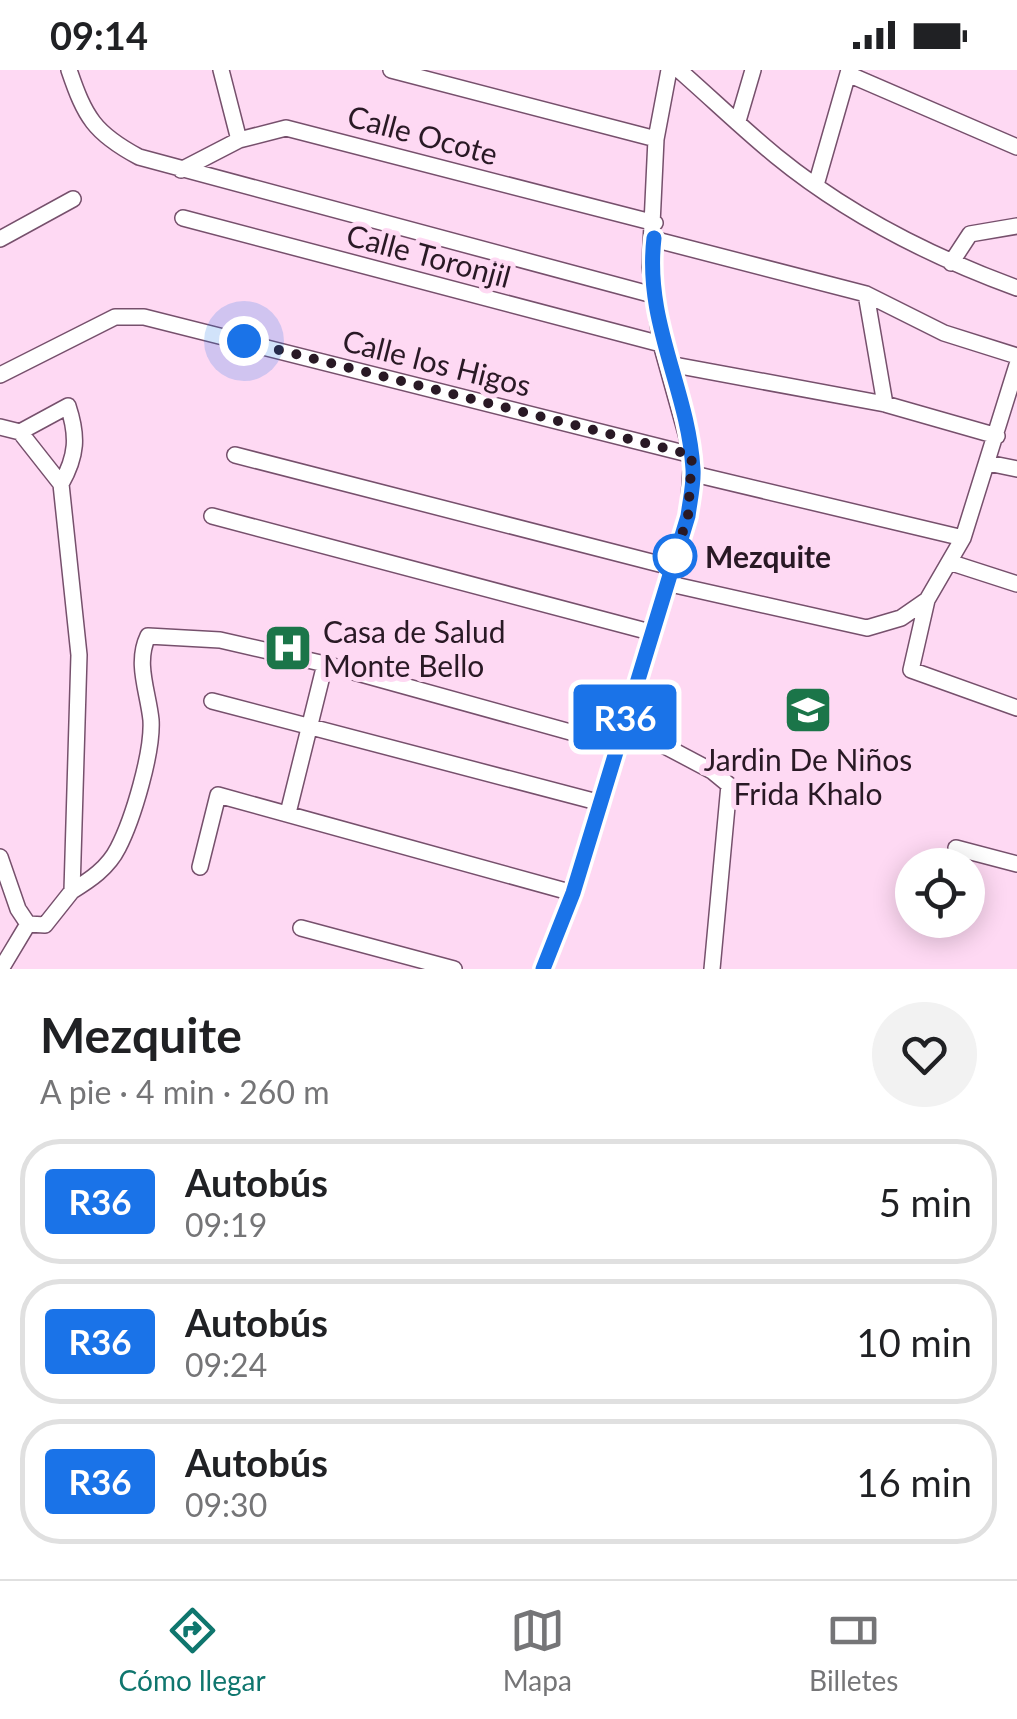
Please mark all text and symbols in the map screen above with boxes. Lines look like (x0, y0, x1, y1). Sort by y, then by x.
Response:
text: 09:14 (50, 12, 148, 58)
street label: Calle Ocote (344, 97, 502, 171)
street label: Calle Toronjil (343, 216, 515, 294)
your location (219, 316, 269, 366)
street label: Calle los Higos (339, 321, 535, 403)
marker: Mezquite (654, 535, 696, 577)
place label: Mezquite (705, 538, 831, 574)
place label: Casa de Salud Monte Bello (323, 613, 505, 683)
hospital icon: Casa de Salud Monte Bello (262, 622, 314, 674)
line badge: R36 (568, 684, 682, 750)
school or university icon: Jardin De Niños Frida Khalo (782, 684, 834, 736)
text: R36 (593, 696, 657, 738)
place label: Jardin De Niños Frida Khalo (704, 741, 912, 811)
map controls (895, 848, 985, 938)
button: locate (895, 848, 985, 938)
button: heart (872, 1002, 977, 1107)
text: Mezquite (40, 1006, 242, 1063)
text: A pie · 4 min · 260 m (40, 1072, 330, 1111)
text: Autobús (185, 1159, 328, 1205)
text: 5 min (879, 1179, 972, 1225)
text: R36 (68, 1180, 132, 1222)
text: 09:19 (185, 1205, 267, 1244)
text: Autobús (185, 1299, 328, 1345)
text: 10 min (857, 1319, 972, 1365)
text: R36 (68, 1320, 132, 1362)
text: 09:24 (185, 1345, 267, 1384)
text: Autobús (185, 1439, 328, 1485)
text: 16 min (857, 1459, 972, 1505)
text: R36 (68, 1460, 132, 1502)
text: 09:30 (185, 1485, 267, 1524)
tab: Cómo llegar (119, 1603, 266, 1697)
tab: Mapa (503, 1603, 572, 1697)
tab: Billetes (809, 1603, 898, 1697)

